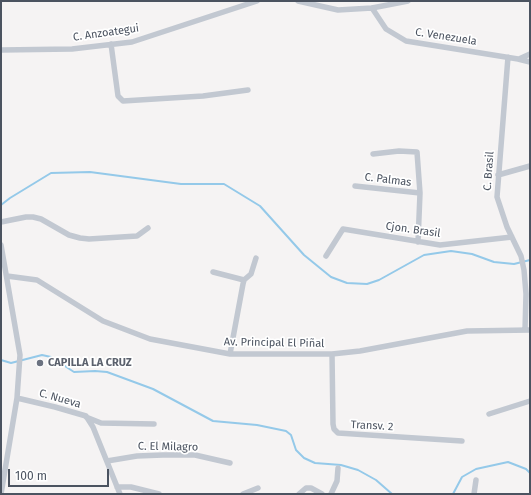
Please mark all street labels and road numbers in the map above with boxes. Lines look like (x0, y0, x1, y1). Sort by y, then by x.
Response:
street label: C. Anzoategui (72, 22, 140, 44)
street label: C. Venezuela (414, 26, 478, 48)
street label: C. Brasil (481, 151, 497, 191)
street label: C. Palmas (364, 171, 412, 189)
street label: Cjon. Brasil (385, 220, 441, 240)
street label: Av. Principal El Piñal (224, 336, 324, 350)
street label: C. Nueva (38, 387, 82, 411)
street label: Transv. 2 (350, 418, 394, 434)
street label: C. El Milagro (138, 440, 198, 454)

